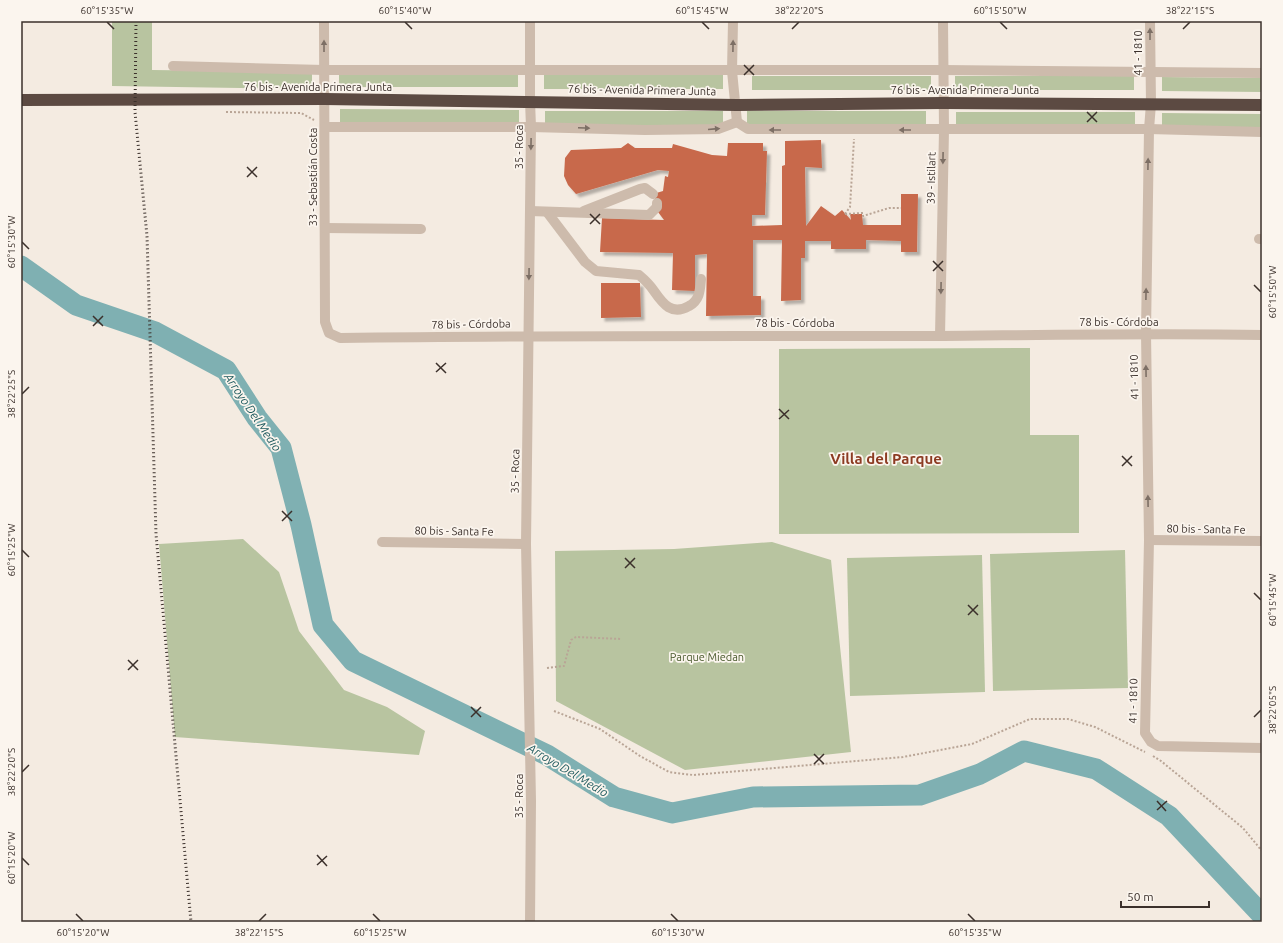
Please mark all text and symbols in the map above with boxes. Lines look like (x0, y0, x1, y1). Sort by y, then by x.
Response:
text: 60°15'35"W (81, 5, 133, 16)
text: 60°15'40"W (379, 5, 431, 16)
text: 60°15'45"W (676, 5, 728, 16)
text: 38°22'20"S (775, 5, 823, 16)
text: 60°15'50"W (974, 5, 1026, 16)
text: 38°22'15"S (1166, 5, 1214, 16)
one-way arrow (1147, 27, 1153, 40)
street label: 41 - 1810 (1132, 30, 1144, 76)
one-way arrow (321, 39, 327, 52)
one-way arrow (730, 39, 736, 52)
street label: 76 bis - Avenida Primera Junta (244, 81, 392, 93)
street label: 76 bis - Avenida Primera Junta (568, 83, 716, 97)
street label: 76 bis - Avenida Primera Junta (891, 84, 1039, 96)
street label: 35 - Roca (513, 125, 525, 169)
one-way arrow (578, 125, 591, 131)
one-way arrow (708, 126, 720, 132)
one-way arrow (768, 127, 781, 133)
one-way arrow (898, 127, 911, 133)
street label: 33 - Sebastián Costa (307, 128, 319, 226)
one-way arrow (528, 138, 534, 151)
street label: 39 - Istilart (925, 151, 937, 204)
one-way arrow (940, 152, 946, 165)
one-way arrow (1145, 157, 1151, 170)
text: 60°15'30"W (6, 216, 17, 268)
text: 60°15'50"W (1267, 266, 1278, 318)
one-way arrow (526, 268, 532, 281)
one-way arrow (938, 282, 944, 295)
one-way arrow (1143, 287, 1149, 300)
street label: 78 bis - Córdoba (1079, 316, 1159, 328)
street label: 78 bis - Córdoba (431, 317, 511, 331)
street label: 78 bis - Córdoba (755, 317, 835, 329)
street label: 41 - 1810 (1128, 354, 1140, 400)
one-way arrow (1143, 364, 1149, 377)
text: 38°22'25"S (6, 370, 17, 418)
water label: Arroyo Del Medio (222, 370, 284, 454)
street label: 35 - Roca (509, 449, 521, 493)
district label: Villa del Parque (830, 450, 942, 467)
one-way arrow (1145, 494, 1151, 507)
street label: 80 bis - Santa Fe (1166, 522, 1246, 536)
text: 60°15'25"W (6, 524, 17, 576)
street label: 80 bis - Santa Fe (414, 524, 494, 538)
text: 60°15'45"W (1267, 574, 1278, 626)
park label: Parque Miedan (670, 651, 744, 663)
street label: 41 - 1810 (1127, 678, 1139, 724)
text: 38°22'05"S (1267, 686, 1278, 734)
water label: Arroyo Del Medio (525, 740, 611, 799)
text: 38°22'20"S (6, 748, 17, 796)
street label: 35 - Roca (513, 774, 525, 818)
text: 60°15'20"W (6, 832, 17, 884)
scale bar (1121, 883, 1209, 909)
text: 50 m (1127, 890, 1154, 903)
text: 60°15'20"W (57, 927, 109, 938)
text: 38°22'15"S (235, 927, 283, 938)
text: 60°15'25"W (354, 927, 406, 938)
text: 60°15'30"W (652, 927, 704, 938)
text: 60°15'35"W (949, 927, 1001, 938)

